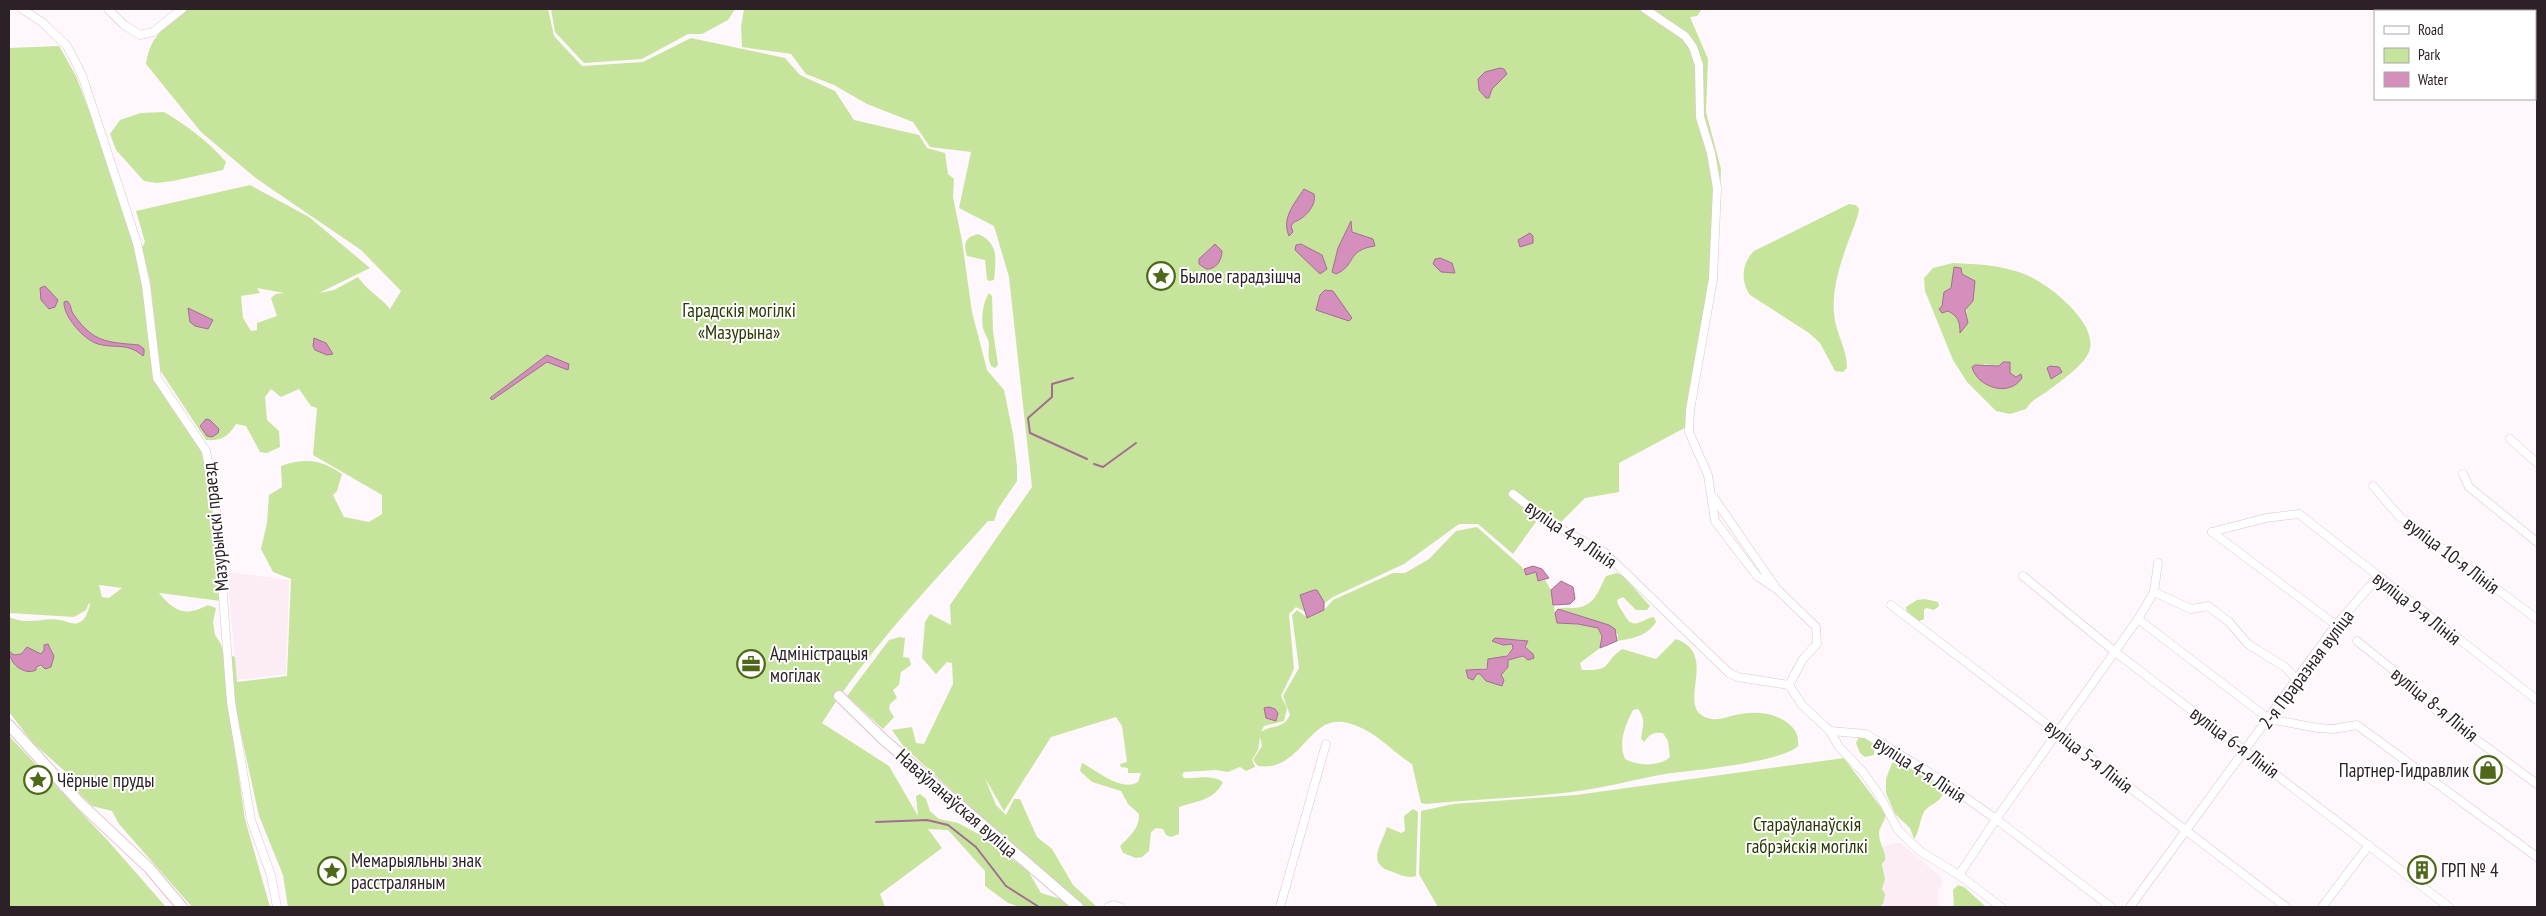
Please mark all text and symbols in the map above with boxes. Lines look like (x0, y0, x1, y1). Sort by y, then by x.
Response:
legend (2374, 10, 2536, 100)
text: Road (2418, 20, 2444, 39)
text: Park (2418, 45, 2440, 64)
text: Water (2418, 70, 2449, 89)
place icon: Былое гарадзішча (1146, 261, 1176, 291)
place label: Былое гарадзішча (1180, 264, 1301, 288)
park label: Гарадскія могілкі «Мазурына» (682, 298, 796, 344)
street label: Мазурынскі праезд (196, 461, 234, 593)
street label: вуліца 4-я Лінія (1521, 495, 1621, 573)
street label: вуліца 10-я Лінія (2399, 511, 2505, 599)
street label: вуліца 9-я Лінія (2368, 566, 2466, 650)
street label: 2-я Праразная вуліца (2253, 604, 2359, 734)
place label: Адміністрацыя могілак (770, 641, 868, 687)
office icon: Адміністрацыя могілак (736, 649, 766, 679)
street label: вуліца 8-я Лінія (2387, 662, 2483, 746)
street label: вуліца 6-я Лінія (2186, 701, 2284, 783)
street label: вуліца 5-я Лінія (2040, 714, 2138, 798)
street label: вуліца 4-я Лінія (1869, 730, 1971, 808)
street label: Наваўланаўская вуліца (891, 744, 1023, 862)
shop icon: Партнер-Гидравлик (2473, 755, 2503, 785)
place label: Партнер-Гидравлик (2339, 758, 2470, 782)
place icon: Чёрные пруды (23, 765, 53, 795)
place label: Чёрные пруды (57, 768, 154, 792)
park label: Стараўланаўскія габрэйскія могілкі (1746, 812, 1868, 858)
place label: Мемарыяльны знак расстраляным (351, 848, 482, 894)
building icon: ГРП № 4 (2407, 855, 2437, 885)
place icon: Мемарыяльны знак расстраляным (317, 856, 347, 886)
place label: ГРП № 4 (2441, 858, 2499, 882)

